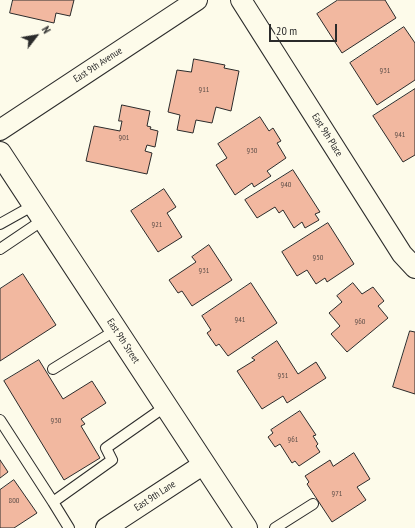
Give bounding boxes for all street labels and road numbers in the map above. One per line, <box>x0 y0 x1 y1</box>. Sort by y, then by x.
street label: East 9th Avenue <box>71 45 125 85</box>
street label: East 9th Place <box>309 111 345 159</box>
street label: East 9th Street <box>104 316 142 366</box>
street label: East 9th Lane <box>132 478 178 514</box>

